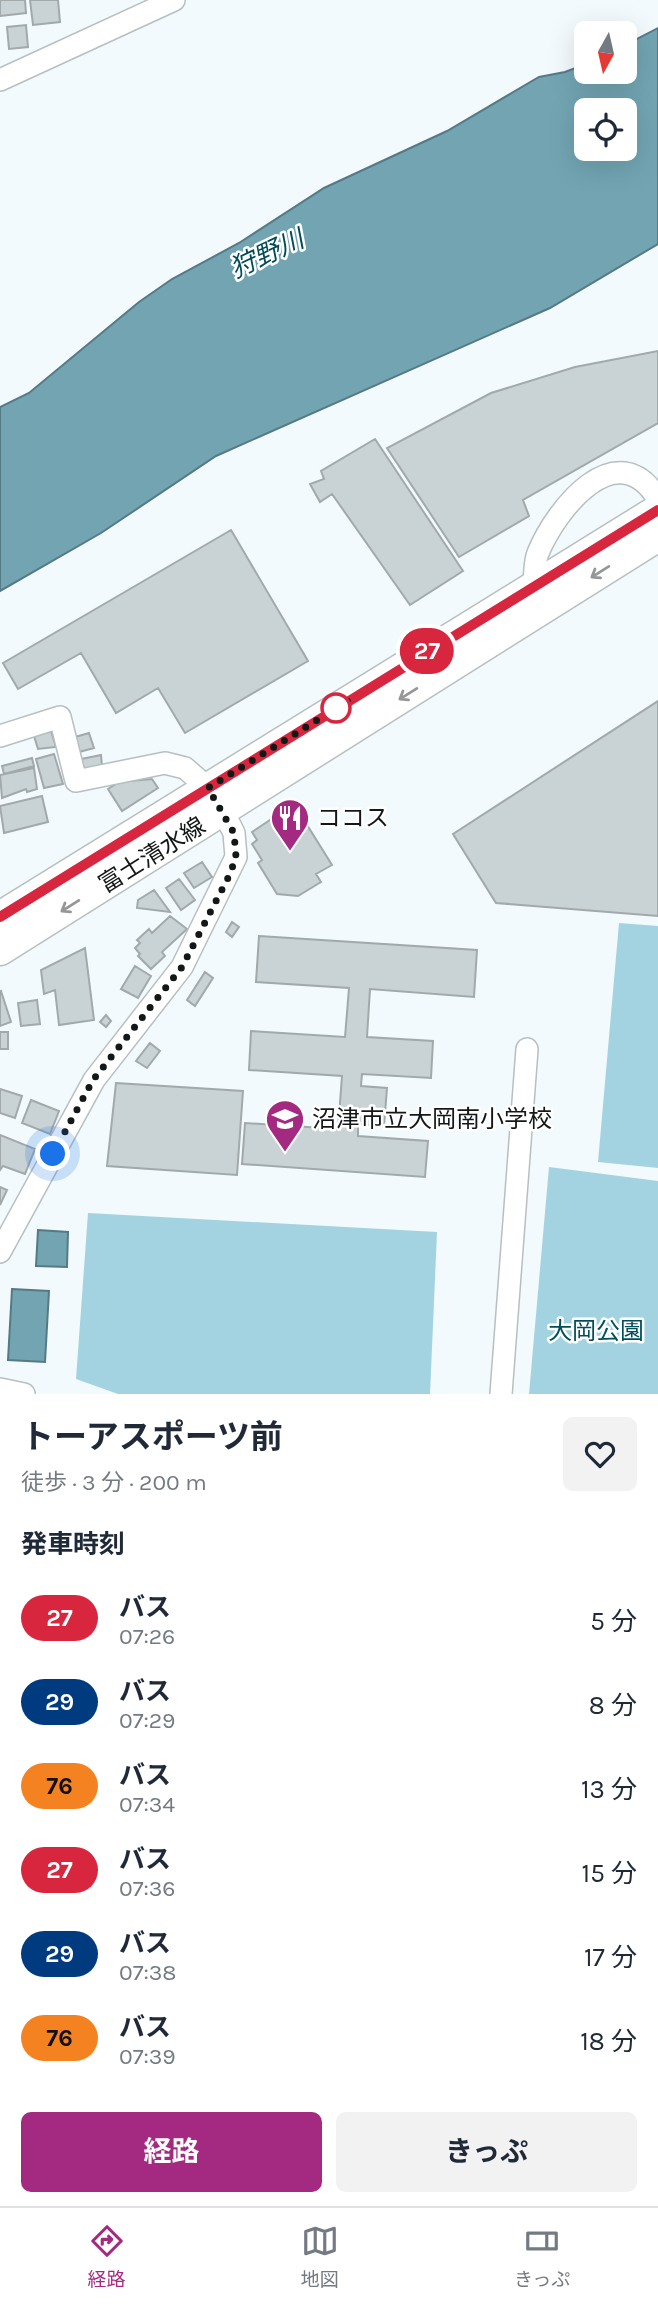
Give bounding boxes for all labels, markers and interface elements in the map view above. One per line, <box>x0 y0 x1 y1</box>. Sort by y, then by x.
north arrow <box>574 21 637 84</box>
map controls <box>574 21 637 161</box>
button: locate <box>574 98 637 161</box>
water label: 狩野川 <box>225 222 312 285</box>
one-way arrow <box>591 566 611 580</box>
line badge: 27 <box>396 628 458 674</box>
text: 27 <box>414 637 440 665</box>
one-way arrow <box>399 687 418 702</box>
unlabelled marker <box>321 693 351 723</box>
restaurant icon: ココス <box>269 797 311 852</box>
place label: ココス <box>317 804 389 832</box>
street label: 富士清水線 <box>94 811 210 899</box>
one-way arrow <box>61 900 81 914</box>
school or university icon: 沼津市立大岡南小学校 <box>264 1098 306 1153</box>
place label: 沼津市立大岡南小学校 <box>312 1105 552 1133</box>
your location <box>35 1136 70 1171</box>
park label: 大岡公園 <box>548 1317 644 1345</box>
button: heart <box>563 1417 637 1491</box>
text: トーアスポーツ前 <box>21 1418 283 1456</box>
text: 徒歩 · 3 分 · 200 m <box>21 1469 207 1496</box>
text: 発車時刻 <box>21 1529 125 1560</box>
text: バス <box>119 1592 171 1623</box>
text: 27 <box>46 1604 73 1632</box>
text: 5 分 <box>590 1606 637 1637</box>
text: 07:26 <box>119 1623 175 1650</box>
text: バス <box>119 1676 171 1707</box>
text: 29 <box>45 1688 74 1716</box>
text: 8 分 <box>589 1690 637 1721</box>
text: 07:29 <box>119 1707 175 1734</box>
text: バス <box>119 1760 171 1791</box>
text: 76 <box>46 1772 73 1800</box>
text: 13 分 <box>581 1774 637 1805</box>
text: 07:34 <box>119 1791 175 1818</box>
text: バス <box>119 1844 171 1875</box>
text: 27 <box>46 1856 73 1884</box>
text: 15 分 <box>582 1858 637 1889</box>
text: 07:36 <box>119 1875 176 1902</box>
text: バス <box>119 1928 171 1959</box>
text: 29 <box>45 1940 74 1968</box>
text: 17 分 <box>584 1942 637 1973</box>
text: 07:38 <box>119 1959 176 1986</box>
text: バス <box>119 2012 171 2043</box>
text: 76 <box>46 2024 73 2052</box>
text: 18 分 <box>580 2026 637 2057</box>
text: 07:39 <box>119 2043 176 2070</box>
button: 経路 <box>21 2112 322 2192</box>
button: きっぷ <box>336 2112 637 2192</box>
tab: 経路 <box>88 2222 126 2291</box>
tab: 地図 <box>301 2222 339 2291</box>
tab: きっぷ <box>514 2222 570 2291</box>

